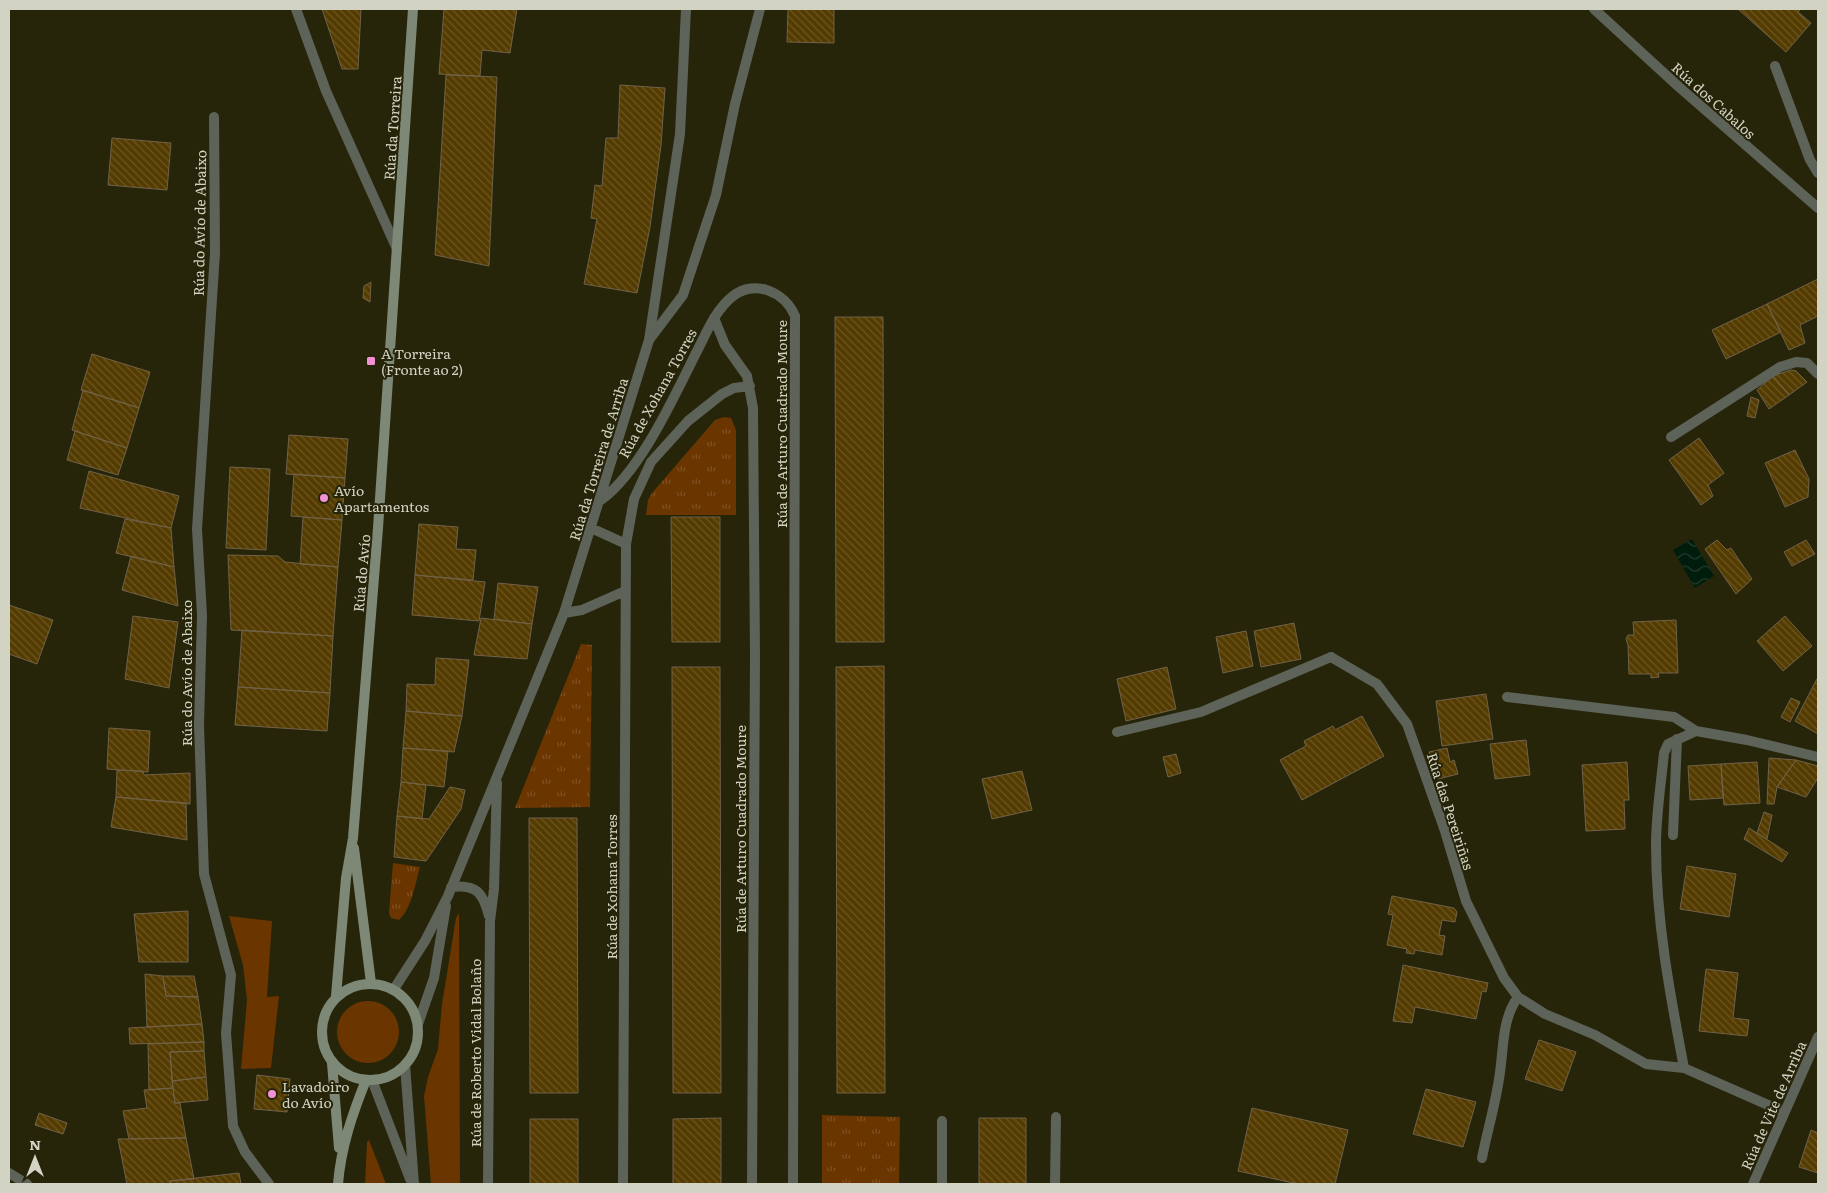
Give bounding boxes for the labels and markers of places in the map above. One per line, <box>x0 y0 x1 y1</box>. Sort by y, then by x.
place label: A Torreira (Fronte ao 2) <box>381 343 463 379</box>
marker: A Torreira (Fronte ao 2) <box>365 355 377 367</box>
place label: Avío Apartamentos <box>334 480 429 516</box>
marker: Avío Apartamentos <box>318 492 330 504</box>
place label: Lavadoiro do Avío <box>282 1076 349 1112</box>
marker: Lavadoiro do Avío <box>266 1088 278 1100</box>

